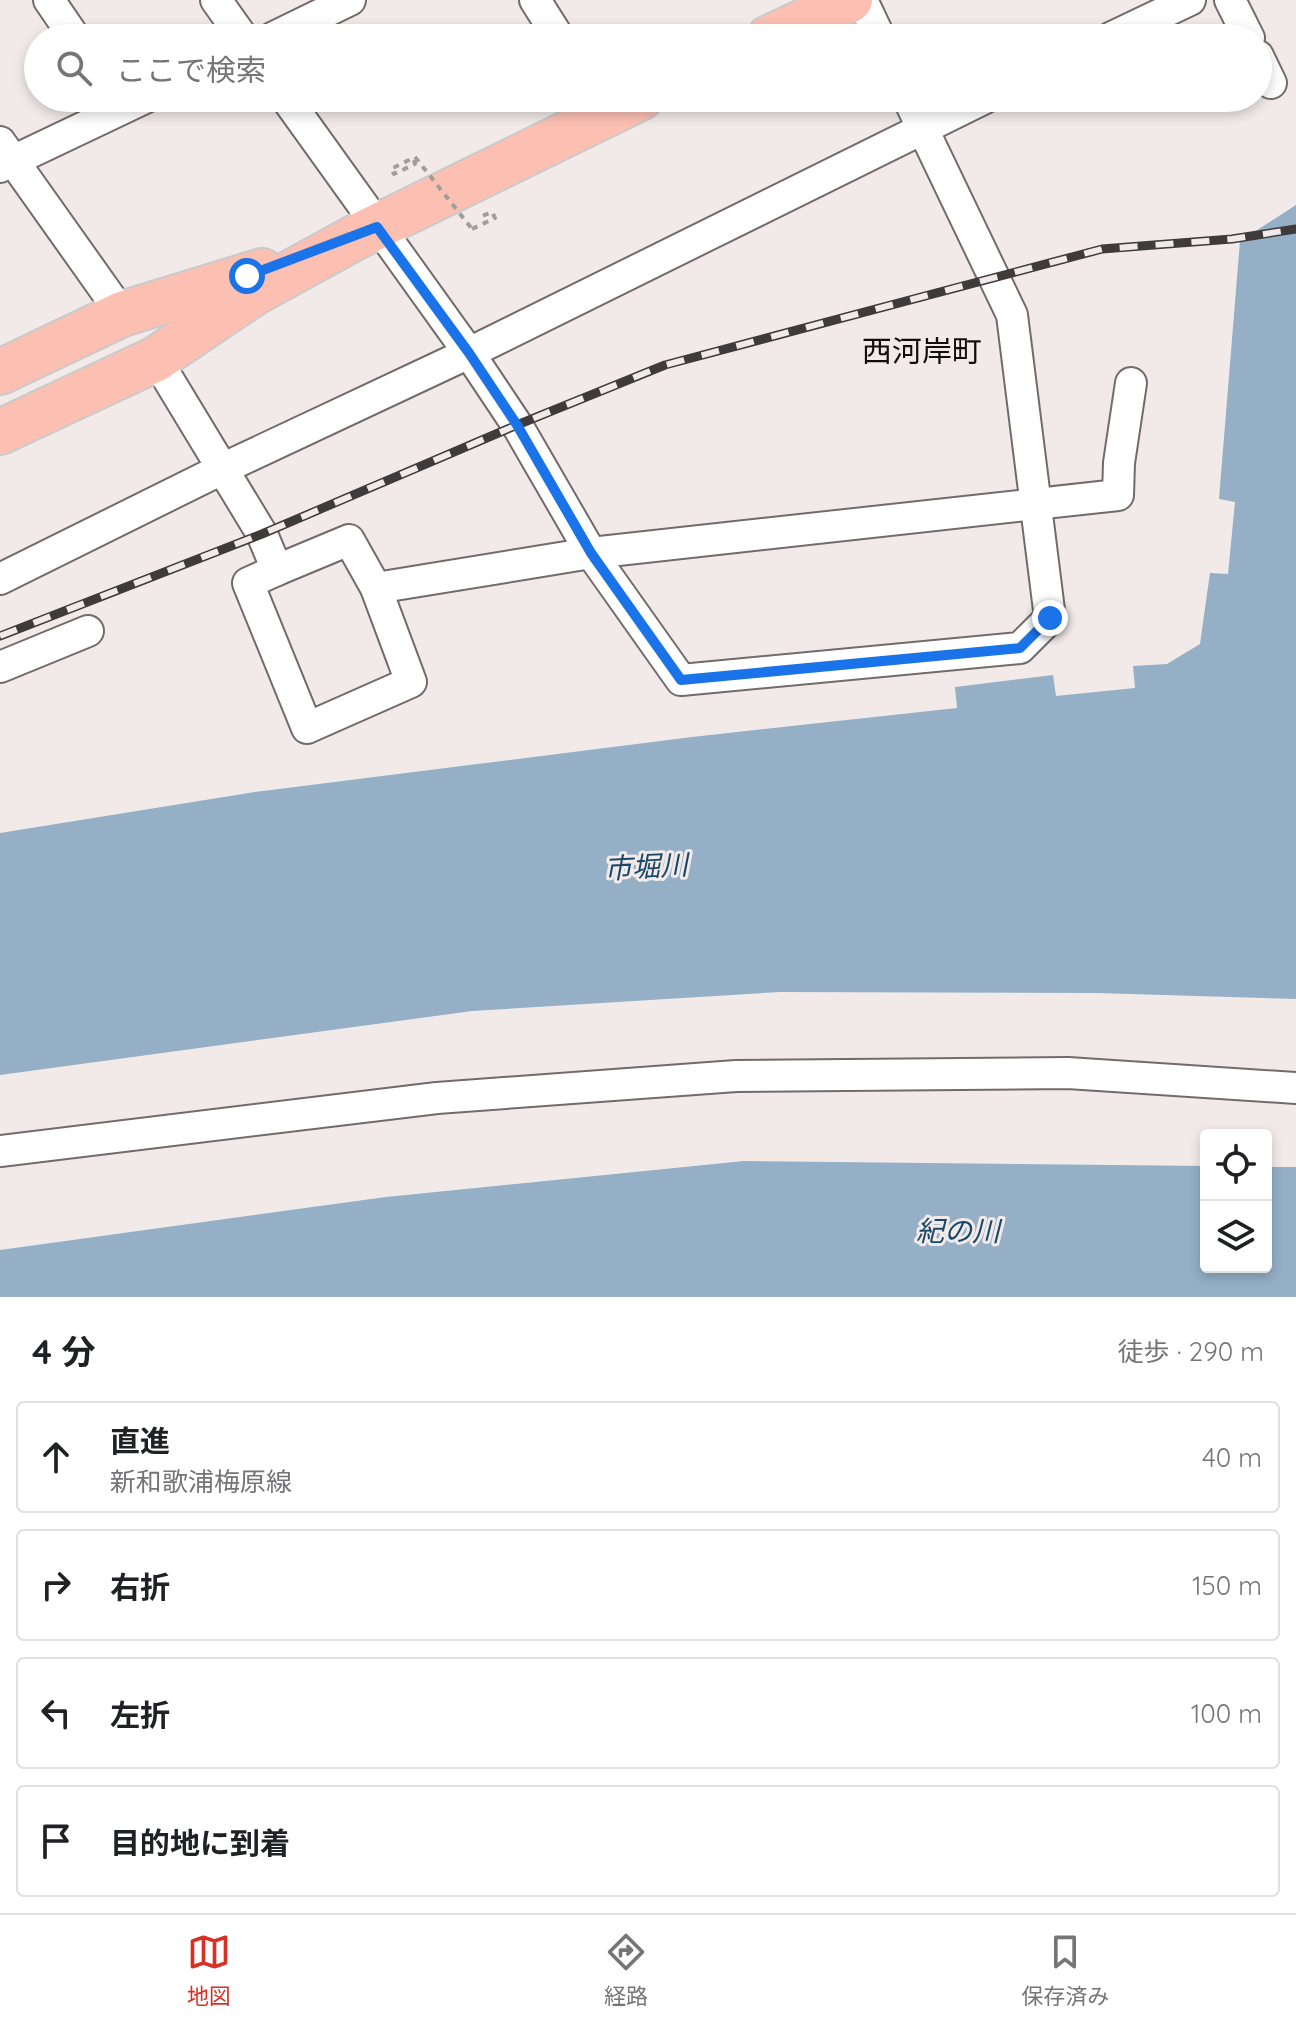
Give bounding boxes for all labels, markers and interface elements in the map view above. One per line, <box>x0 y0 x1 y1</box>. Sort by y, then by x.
search box <box>24 24 1272 112</box>
icon: search <box>52 46 96 90</box>
text: ここで検索 <box>116 51 266 89</box>
route start <box>229 258 265 294</box>
district label: 西河岸町 <box>862 332 982 370</box>
route end <box>1032 600 1068 636</box>
water label: 市堀川 <box>603 846 692 886</box>
map controls <box>1200 1129 1272 1273</box>
button: locate <box>1200 1129 1272 1201</box>
button: layers <box>1200 1201 1272 1273</box>
water label: 紀の川 <box>916 1213 1003 1248</box>
text: 4 分 <box>32 1330 96 1373</box>
text: 徒歩 · 290 m <box>1118 1335 1264 1368</box>
text: 直進 <box>110 1422 170 1460</box>
icon: ahead <box>34 1435 78 1479</box>
text: 40 m <box>1202 1441 1262 1474</box>
text: 新和歌浦梅原線 <box>110 1465 292 1498</box>
icon: right <box>34 1563 78 1607</box>
text: 右折 <box>110 1568 170 1606</box>
text: 150 m <box>1192 1569 1262 1602</box>
icon: left <box>34 1691 78 1735</box>
text: 左折 <box>110 1696 170 1734</box>
text: 100 m <box>1191 1697 1262 1730</box>
icon: arrive <box>34 1819 78 1863</box>
text: 目的地に到着 <box>110 1824 290 1862</box>
tab: 地図 <box>187 1930 231 2010</box>
tab: 経路 <box>604 1930 648 2010</box>
tab: 保存済み <box>1021 1930 1109 2010</box>

